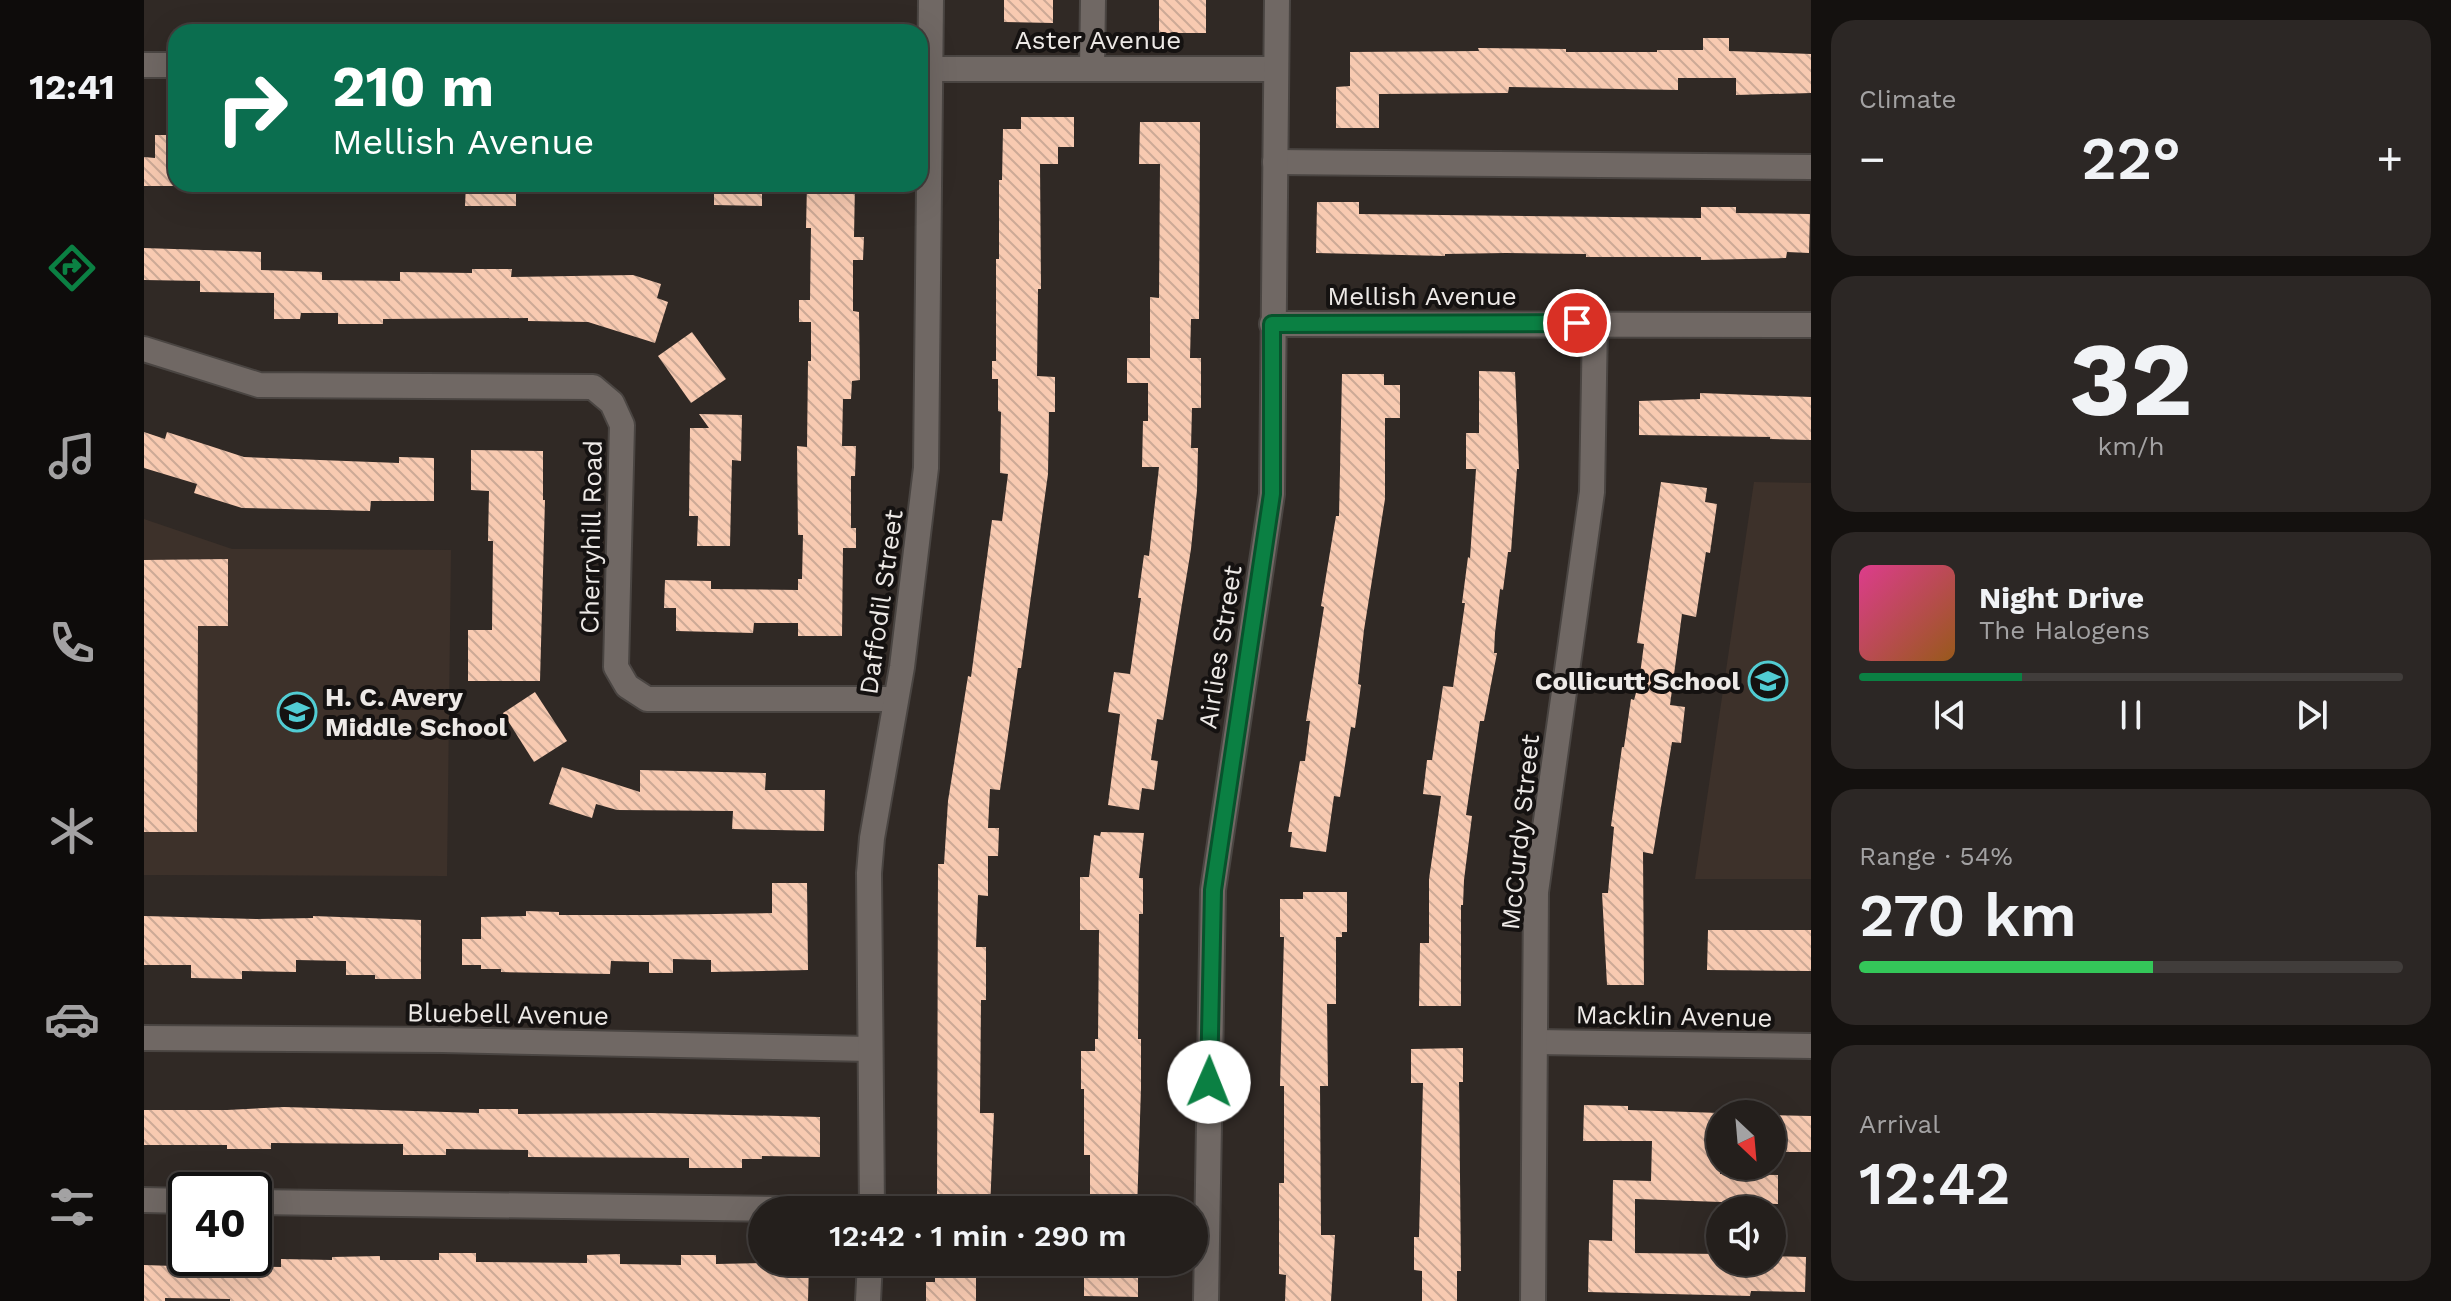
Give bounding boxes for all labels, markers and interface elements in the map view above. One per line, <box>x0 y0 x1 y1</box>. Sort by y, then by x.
street label: Aster Avenue <box>1015 25 1181 55</box>
text: 210 m <box>332 54 494 120</box>
icon: right <box>200 56 304 160</box>
text: 12:41 <box>29 66 115 108</box>
text: Climate <box>1859 84 1957 114</box>
text: Mellish Avenue <box>332 121 594 163</box>
text: 22° <box>2081 123 2181 194</box>
text: − <box>1859 133 1886 185</box>
text: + <box>2376 133 2403 185</box>
icon: directions <box>44 240 100 296</box>
street label: Mellish Avenue <box>1327 281 1517 311</box>
pin <box>1543 289 1611 357</box>
icon: arrive <box>1555 301 1599 345</box>
text: 32 <box>2069 318 2193 440</box>
icon: music <box>44 428 100 484</box>
text: km/h <box>2098 431 2164 461</box>
street label: Cherryhill Road <box>574 440 608 634</box>
street label: Daffodil Street <box>853 508 909 696</box>
street label: Airlies Street <box>1192 563 1248 731</box>
text: Night Drive <box>1979 580 2144 615</box>
icon: phone <box>44 615 100 671</box>
text: The Halogens <box>1979 615 2150 645</box>
school or university icon: Collicutt School <box>1747 660 1789 702</box>
place label: Collicutt School <box>1535 666 1740 696</box>
place label: H. C. Avery Middle School <box>325 682 508 742</box>
school or university icon: H. C. Avery Middle School <box>276 691 318 733</box>
icon: previous <box>1928 693 1972 737</box>
icon: pause <box>2109 693 2153 737</box>
icon: next <box>2290 693 2334 737</box>
street label: McCurdy Street <box>1495 733 1545 931</box>
icon: climate <box>44 803 100 859</box>
text: Range · 54% <box>1859 841 2013 871</box>
text: 270 km <box>1859 880 2077 951</box>
icon: car <box>44 991 100 1047</box>
street label: Bluebell Avenue <box>407 997 609 1031</box>
street label: Macklin Avenue <box>1575 999 1773 1033</box>
position arrow <box>1167 1040 1251 1124</box>
north arrow <box>1706 1100 1786 1180</box>
map controls <box>1706 1100 1786 1276</box>
text: Arrival <box>1859 1109 1940 1139</box>
text: 12:42 <box>1859 1148 2010 1219</box>
speed limit sign: 40 <box>168 1172 272 1276</box>
icon: filters <box>44 1179 100 1235</box>
button: sound <box>1706 1196 1786 1276</box>
text: 12:42 · 1 min · 290 m <box>829 1218 1127 1253</box>

